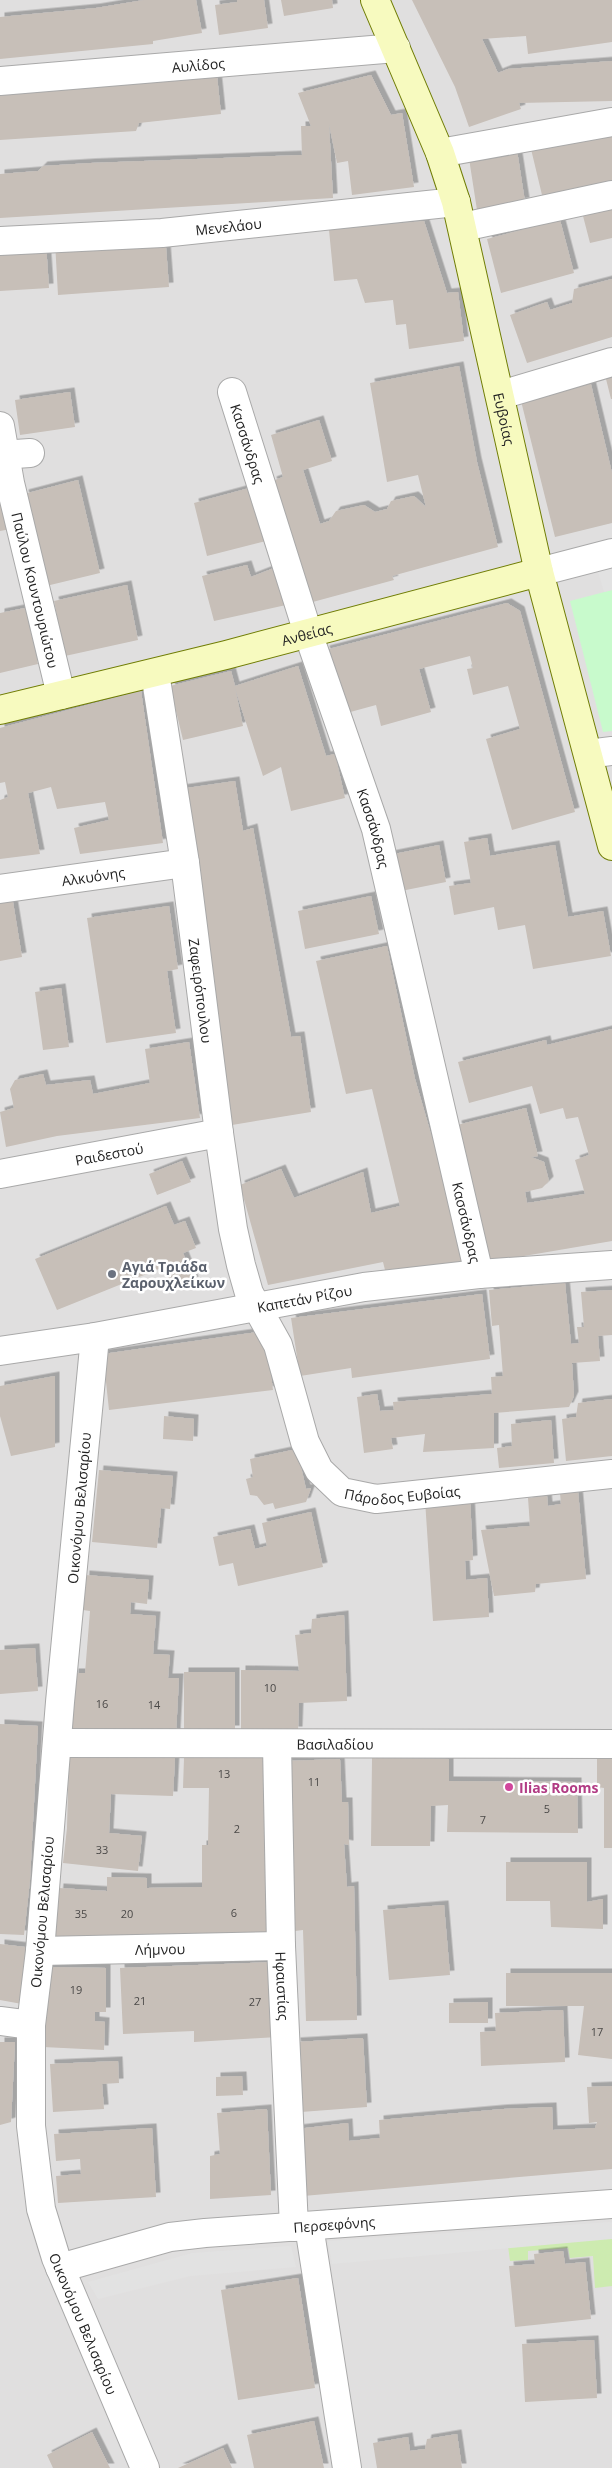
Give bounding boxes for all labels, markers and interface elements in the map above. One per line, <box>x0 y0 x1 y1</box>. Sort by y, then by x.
street label: Αυλίδος <box>171 53 226 76</box>
street label: Μενελάου <box>194 213 263 239</box>
street label: Ευβοίας <box>490 391 520 447</box>
street label: Κασσάνδρας <box>227 401 270 486</box>
street label: Παύλου Κουντουριώτου <box>8 510 64 670</box>
street label: Ανθείας <box>279 618 334 649</box>
street label: Κασσάνδρας <box>353 786 394 870</box>
street label: Αλκυόνης <box>60 862 126 890</box>
street label: Ζαφειρόπουλου <box>185 937 217 1044</box>
street label: Ραιδεστού <box>73 1138 145 1169</box>
street label: Κασσάνδρας <box>448 1180 486 1265</box>
place label: Αγιά Τριάδα Ζαρουχλείκων <box>122 1257 225 1292</box>
marker: Αγιά Τριάδα Ζαρουχλείκων <box>106 1268 118 1280</box>
street label: Καπετάν Ρίζου <box>255 1280 353 1316</box>
street label: Οικονόμου Βελισαρίου <box>63 1432 95 1584</box>
street label: Πάροδος Ευβοίας <box>343 1481 461 1509</box>
house number: 10 <box>264 1680 276 1695</box>
house number: 16 <box>96 1696 108 1711</box>
house number: 14 <box>148 1697 161 1712</box>
street label: Βασιλαδίου <box>296 1734 374 1753</box>
house number: 13 <box>218 1766 230 1781</box>
house number: 11 <box>308 1774 320 1789</box>
place label: Ilias Rooms <box>519 1778 599 1797</box>
marker: Ilias Rooms <box>503 1781 515 1793</box>
house number: 5 <box>544 1801 550 1816</box>
house number: 7 <box>480 1812 486 1827</box>
house number: 2 <box>234 1821 240 1836</box>
street label: Οικονόμου Βελισαρίου <box>26 1836 58 1988</box>
house number: 33 <box>96 1842 108 1857</box>
house number: 6 <box>231 1905 237 1920</box>
house number: 35 <box>75 1906 87 1921</box>
house number: 20 <box>121 1906 133 1921</box>
street label: Λήμνου <box>135 1938 185 1959</box>
street label: Ηφαιστίας <box>272 1951 294 2021</box>
house number: 19 <box>70 1982 82 1997</box>
house number: 21 <box>134 1993 146 2008</box>
house number: 27 <box>249 1994 261 2009</box>
house number: 17 <box>591 2024 603 2039</box>
street label: Περσεφόνης <box>293 2211 376 2236</box>
street label: Οικονόμου Βελισαρίου <box>45 2250 122 2397</box>

